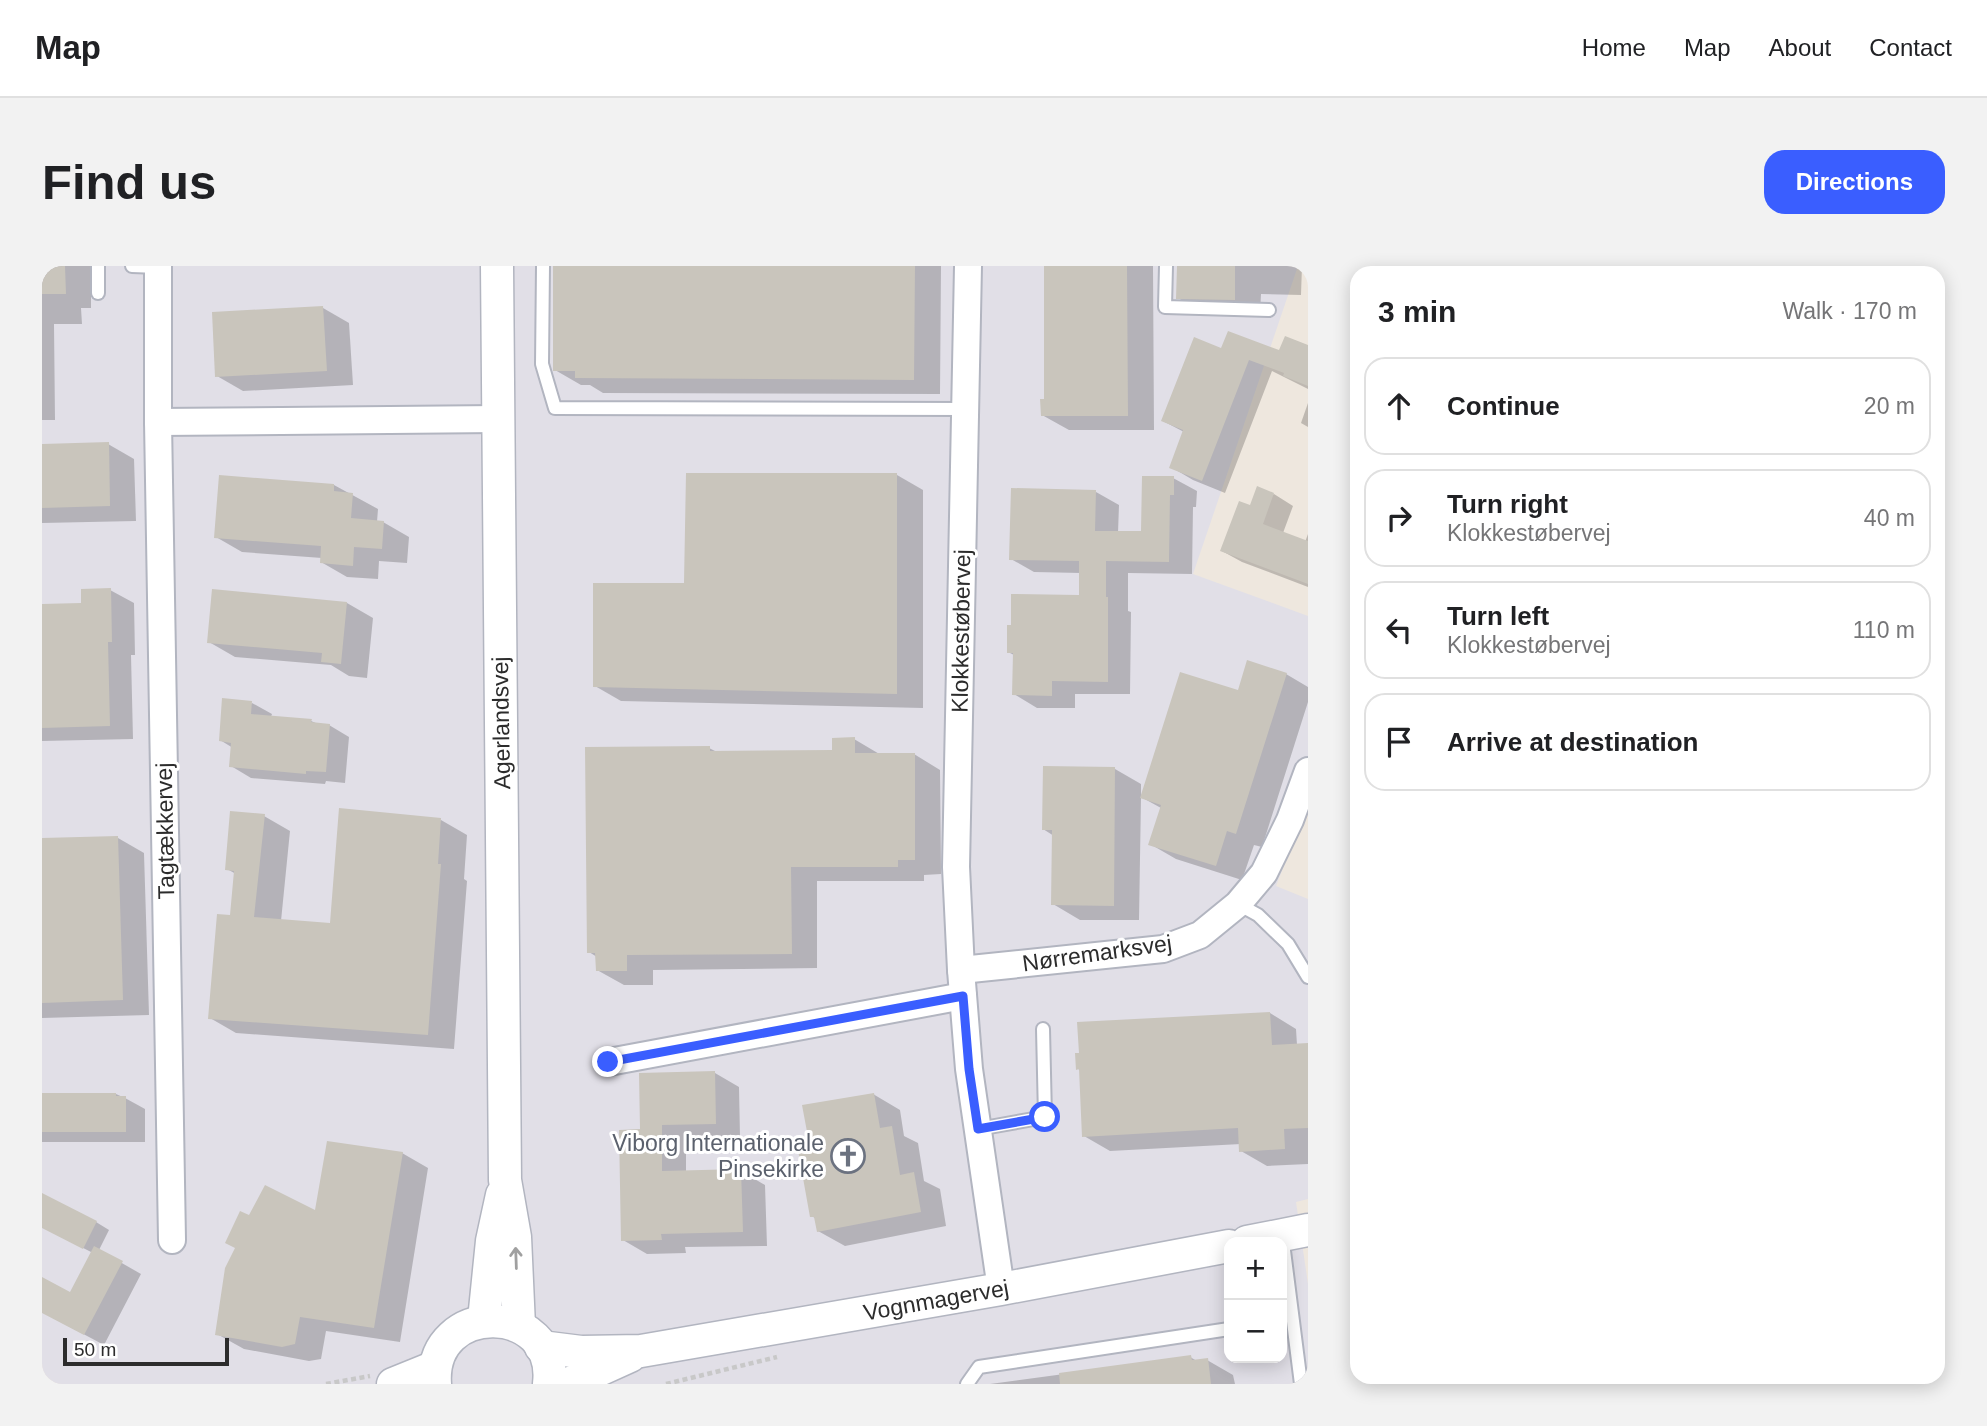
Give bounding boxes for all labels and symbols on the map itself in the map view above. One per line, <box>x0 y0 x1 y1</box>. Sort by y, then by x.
street label: Klokkestøbervej <box>947 549 975 713</box>
street label: Agerlandsvej <box>487 656 515 790</box>
street label: Tagtækkervej <box>151 762 179 900</box>
street label: Nørremarksvej <box>1021 930 1173 976</box>
route end <box>592 1046 623 1077</box>
route start <box>1029 1101 1060 1132</box>
place label: Viborg Internationale Pinsekirke <box>612 1130 824 1182</box>
church icon: Viborg Internationale Pinsekirke <box>829 1137 867 1175</box>
one-way arrow <box>509 1247 522 1270</box>
street label: Vognmagervej <box>861 1274 1011 1326</box>
scale bar <box>63 1335 229 1367</box>

